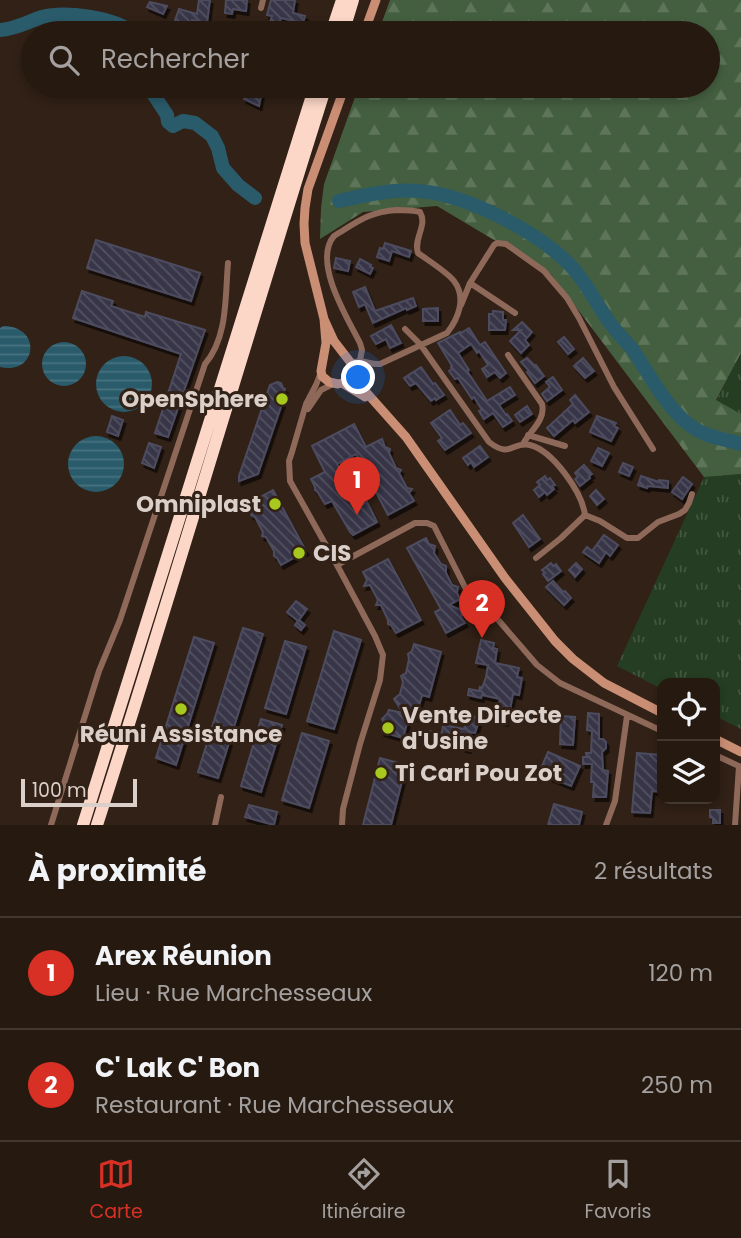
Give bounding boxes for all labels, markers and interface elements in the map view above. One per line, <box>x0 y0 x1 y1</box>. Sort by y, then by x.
search box <box>21 21 720 98</box>
icon: search <box>45 41 83 79</box>
text: Rechercher <box>101 41 249 77</box>
your location <box>341 360 375 394</box>
place label: OpenSphere <box>121 383 268 415</box>
marker: OpenSphere <box>274 391 290 407</box>
pin: 1 <box>334 457 380 515</box>
place label: Omniplast <box>136 488 261 520</box>
marker: Omniplast <box>267 496 283 512</box>
place label: CIS <box>313 537 351 569</box>
marker: CIS <box>291 545 307 561</box>
pin: 2 <box>459 580 505 638</box>
map controls <box>657 678 720 804</box>
button: locate <box>657 678 720 741</box>
place label: Vente Directe d'Usine <box>402 699 562 757</box>
marker: Réuni Assistance <box>173 701 189 717</box>
place label: Réuni Assistance <box>80 718 282 750</box>
marker: Vente Directe d'Usine <box>380 720 396 736</box>
button: layers <box>657 741 720 804</box>
place label: Ti Cari Pou Zot <box>395 757 562 789</box>
marker: Ti Cari Pou Zot <box>373 765 389 781</box>
scale bar <box>21 776 136 808</box>
text: 100 m <box>32 777 87 804</box>
text: À proximité <box>28 849 207 892</box>
text: 2 résultats <box>594 855 713 887</box>
text: Arex Réunion <box>95 938 272 974</box>
text: 1 <box>47 957 55 989</box>
text: 120 m <box>648 957 713 989</box>
text: Lieu · Rue Marchesseaux <box>95 977 372 1009</box>
text: C' Lak C' Bon <box>95 1050 260 1086</box>
text: 2 <box>44 1069 58 1101</box>
text: 250 m <box>641 1069 713 1101</box>
text: Restaurant · Rue Marchesseaux <box>95 1089 454 1121</box>
tab: Carte <box>90 1155 143 1226</box>
tab: Itinéraire <box>322 1155 406 1226</box>
tab: Favoris <box>585 1155 651 1226</box>

